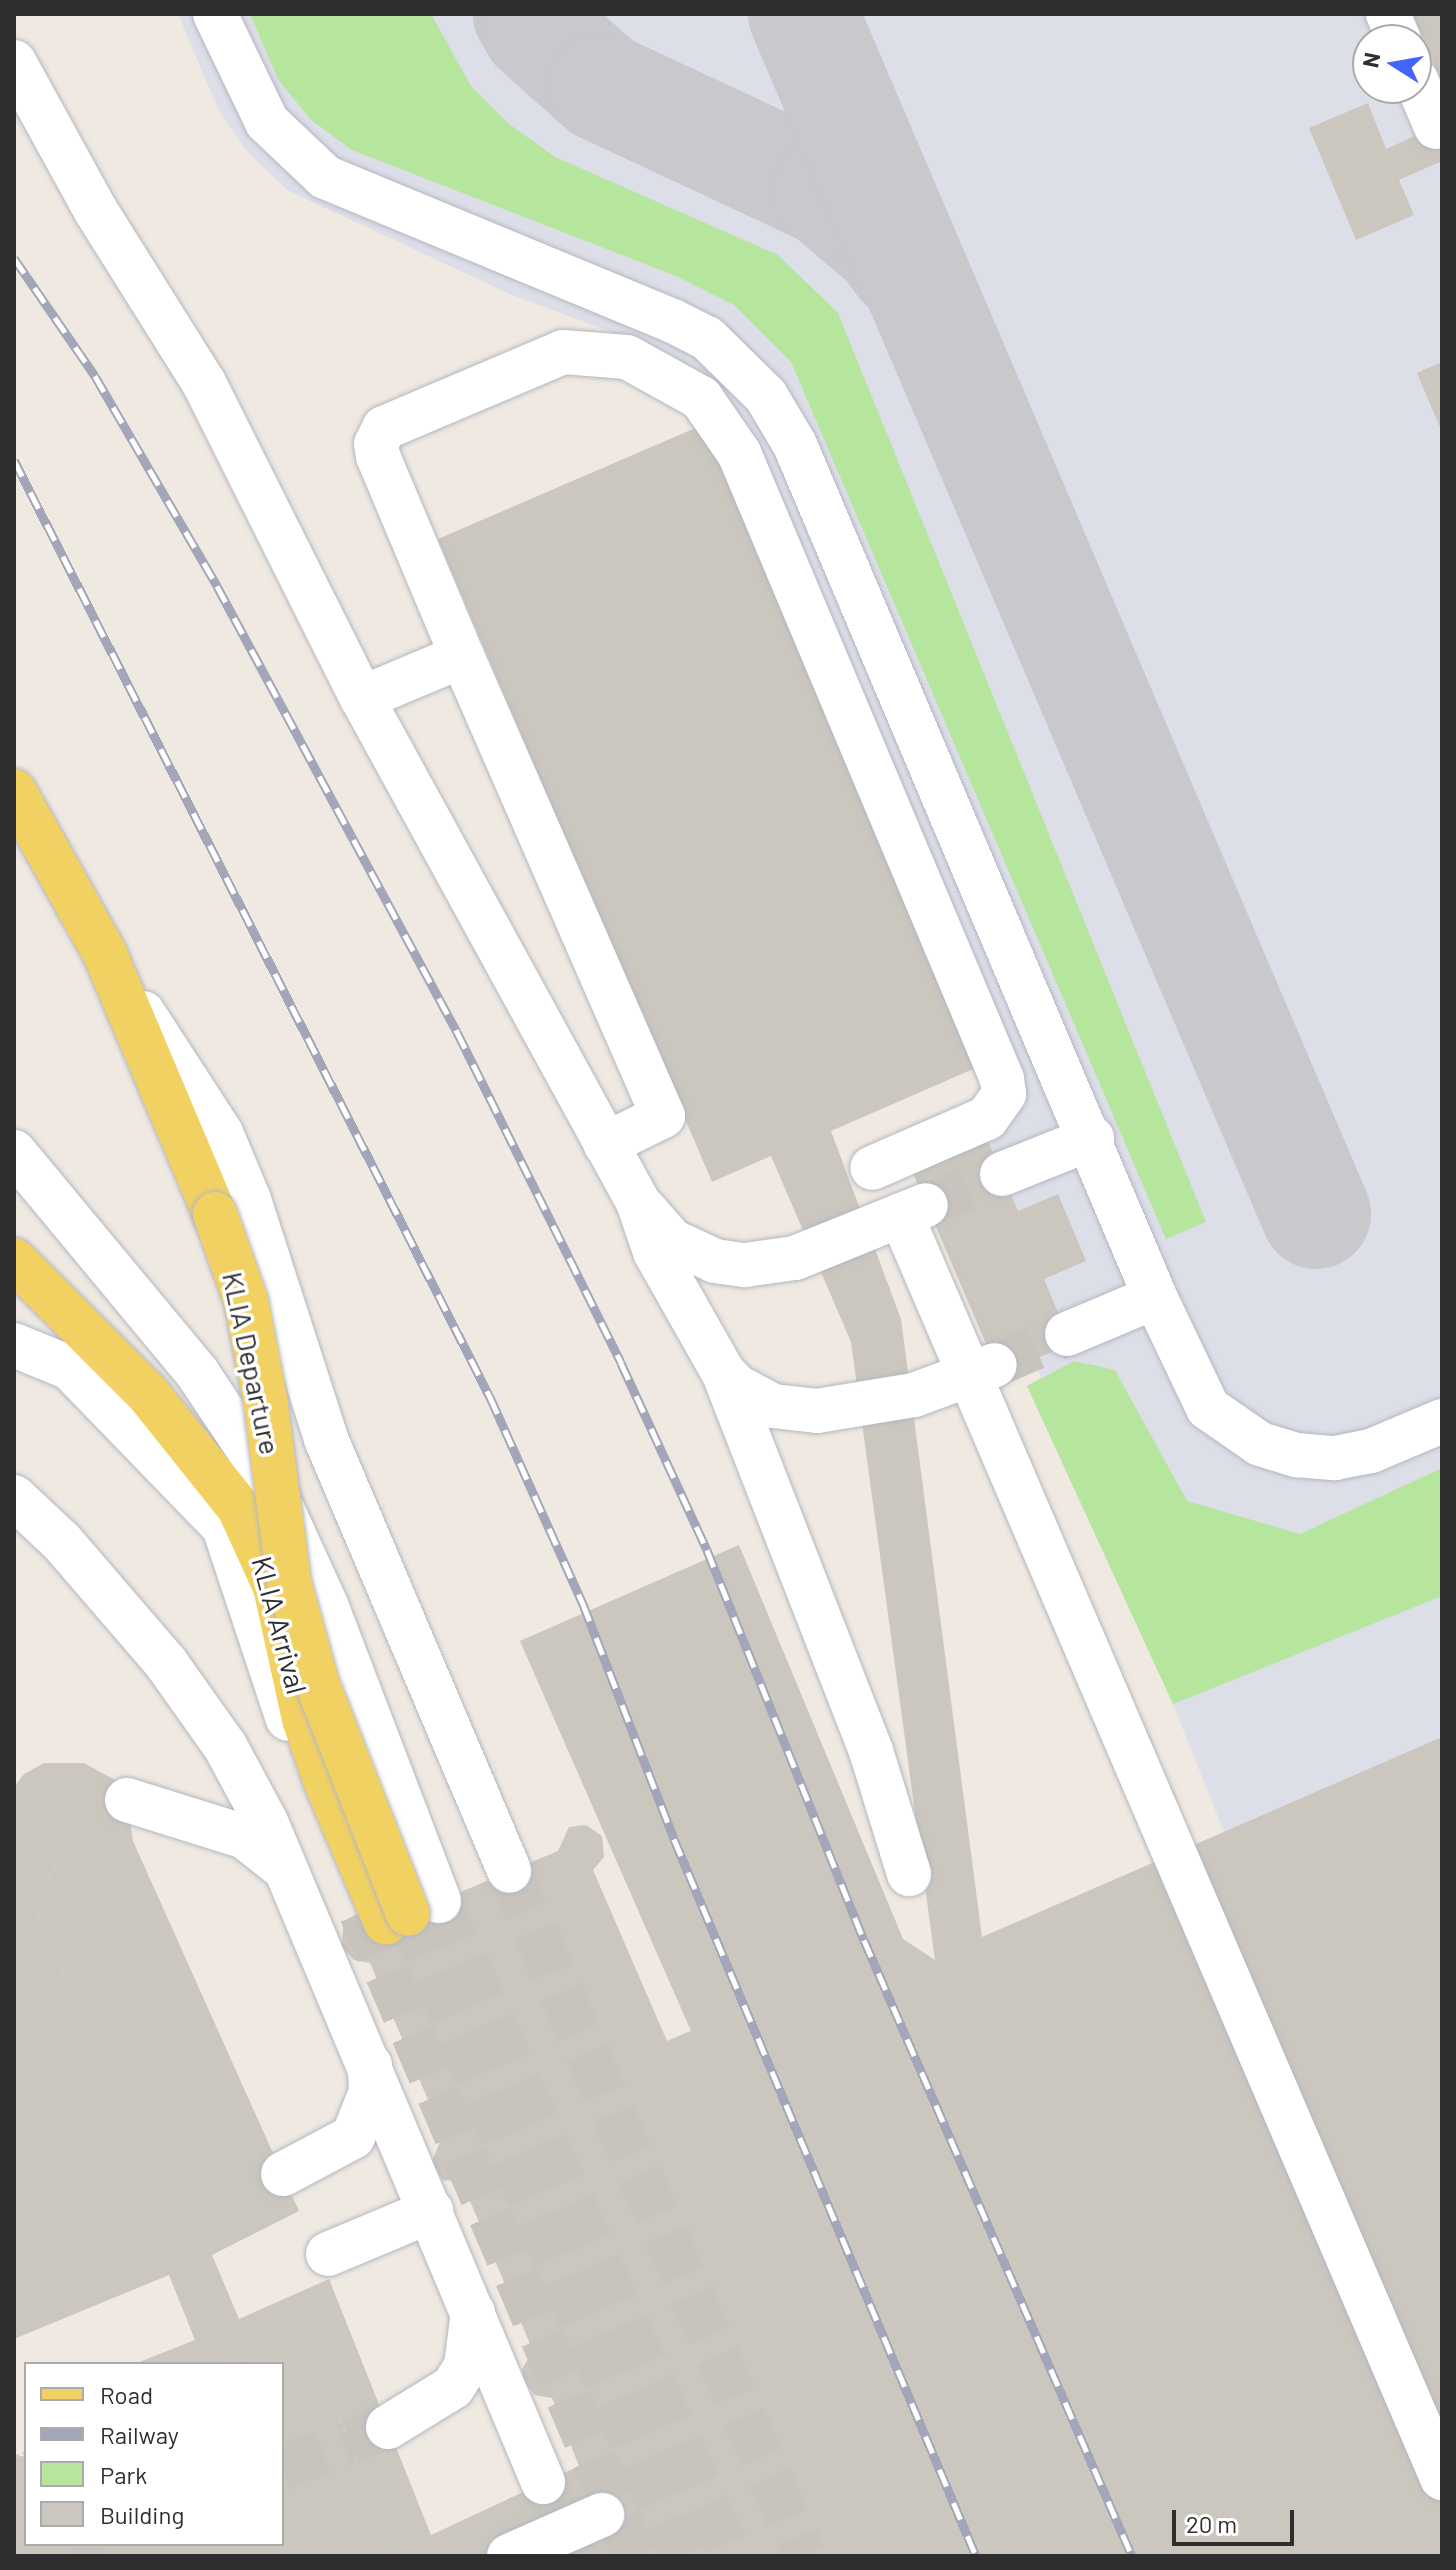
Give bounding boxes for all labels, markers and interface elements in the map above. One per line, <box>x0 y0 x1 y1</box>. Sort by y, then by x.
north arrow <box>1352 24 1432 104</box>
text: N <box>1356 50 1385 69</box>
street label: KLIA Departure <box>216 1269 288 1457</box>
street label: KLIA Arrival <box>246 1552 314 1698</box>
legend <box>24 2362 284 2546</box>
text: Road <box>100 2380 153 2409</box>
text: Railway <box>100 2420 179 2449</box>
text: Park <box>100 2460 147 2489</box>
scale bar <box>1176 2494 1298 2544</box>
text: Building <box>100 2500 184 2529</box>
text: 20 m <box>1186 2509 1237 2538</box>

